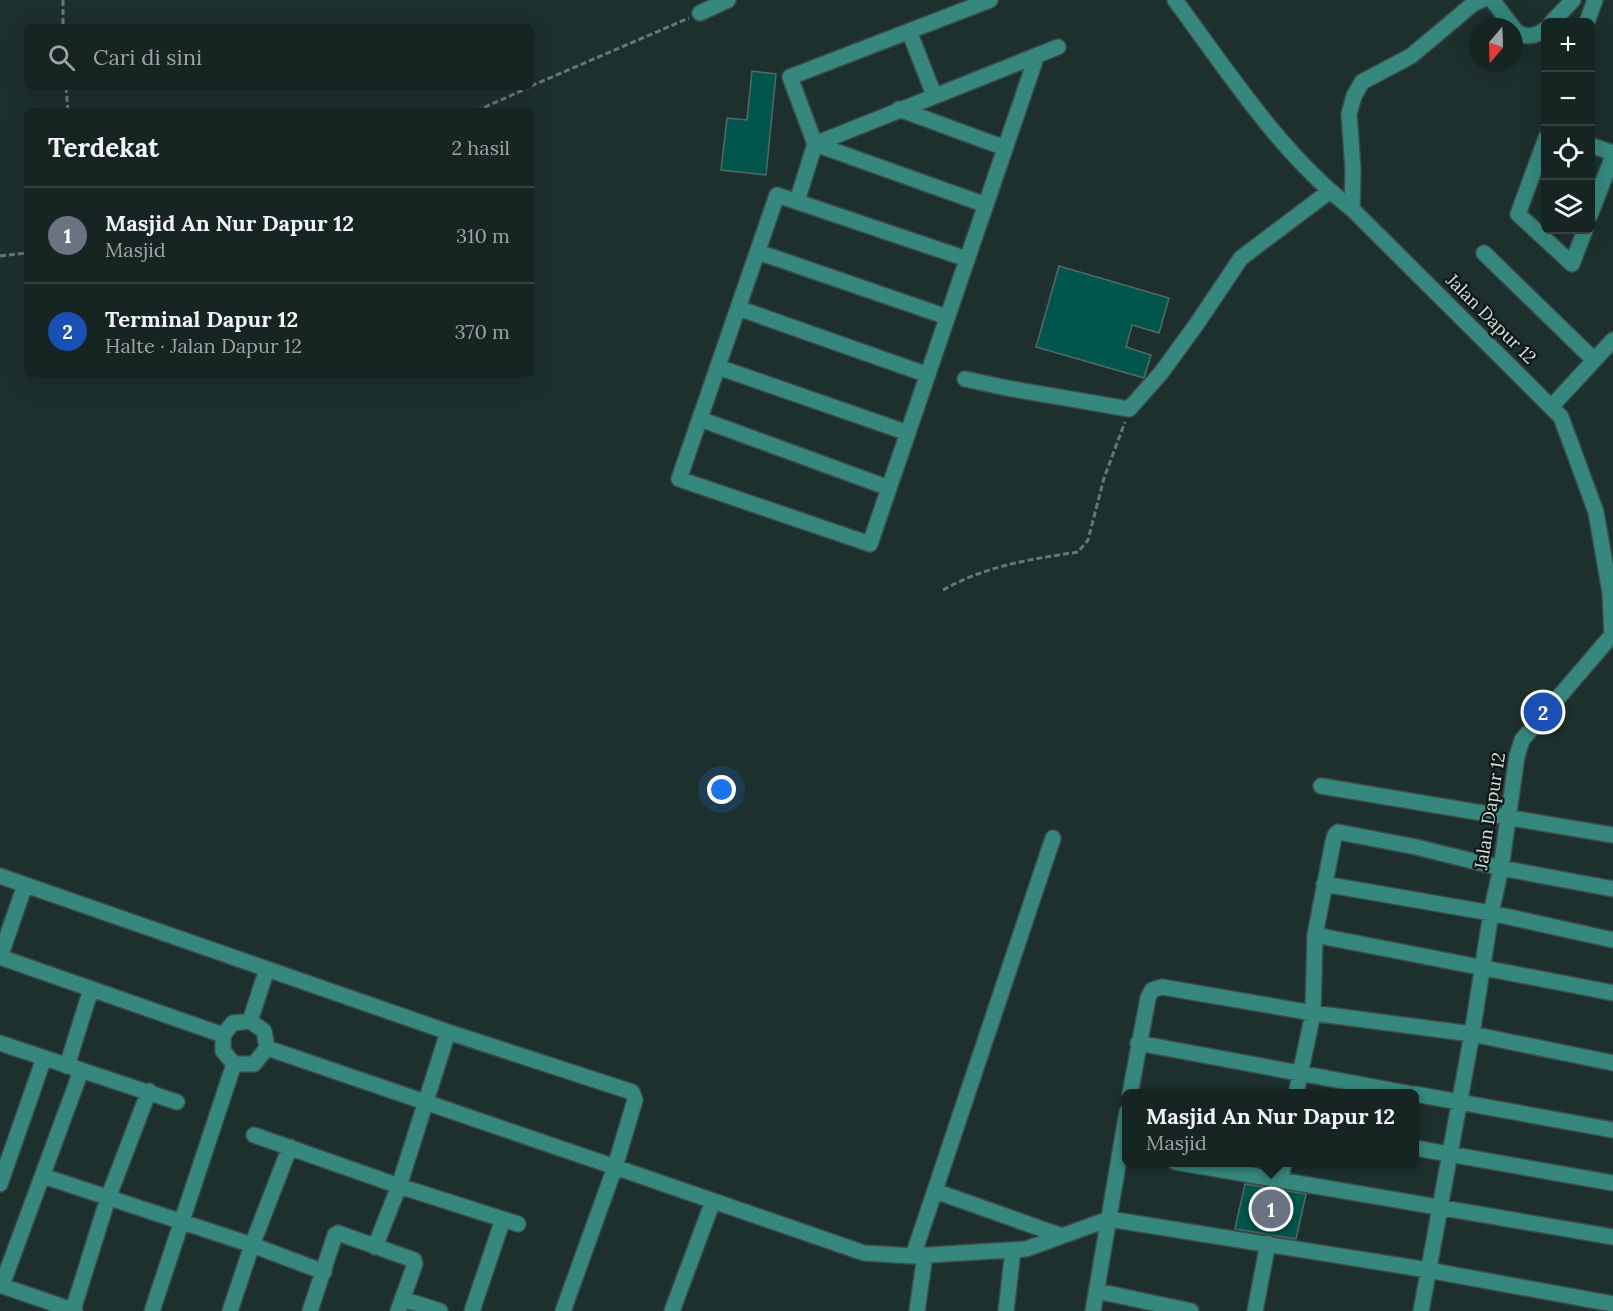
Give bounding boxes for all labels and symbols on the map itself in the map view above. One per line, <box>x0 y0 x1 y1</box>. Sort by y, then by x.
north arrow <box>1469 18 1523 72</box>
street label: Jalan Dapur 12 <box>1441 268 1541 369</box>
pin: 2 <box>1524 690 1562 734</box>
street label: Jalan Dapur 12 <box>1469 751 1510 872</box>
your location <box>707 775 736 804</box>
pin: 1 <box>1252 1186 1290 1232</box>

